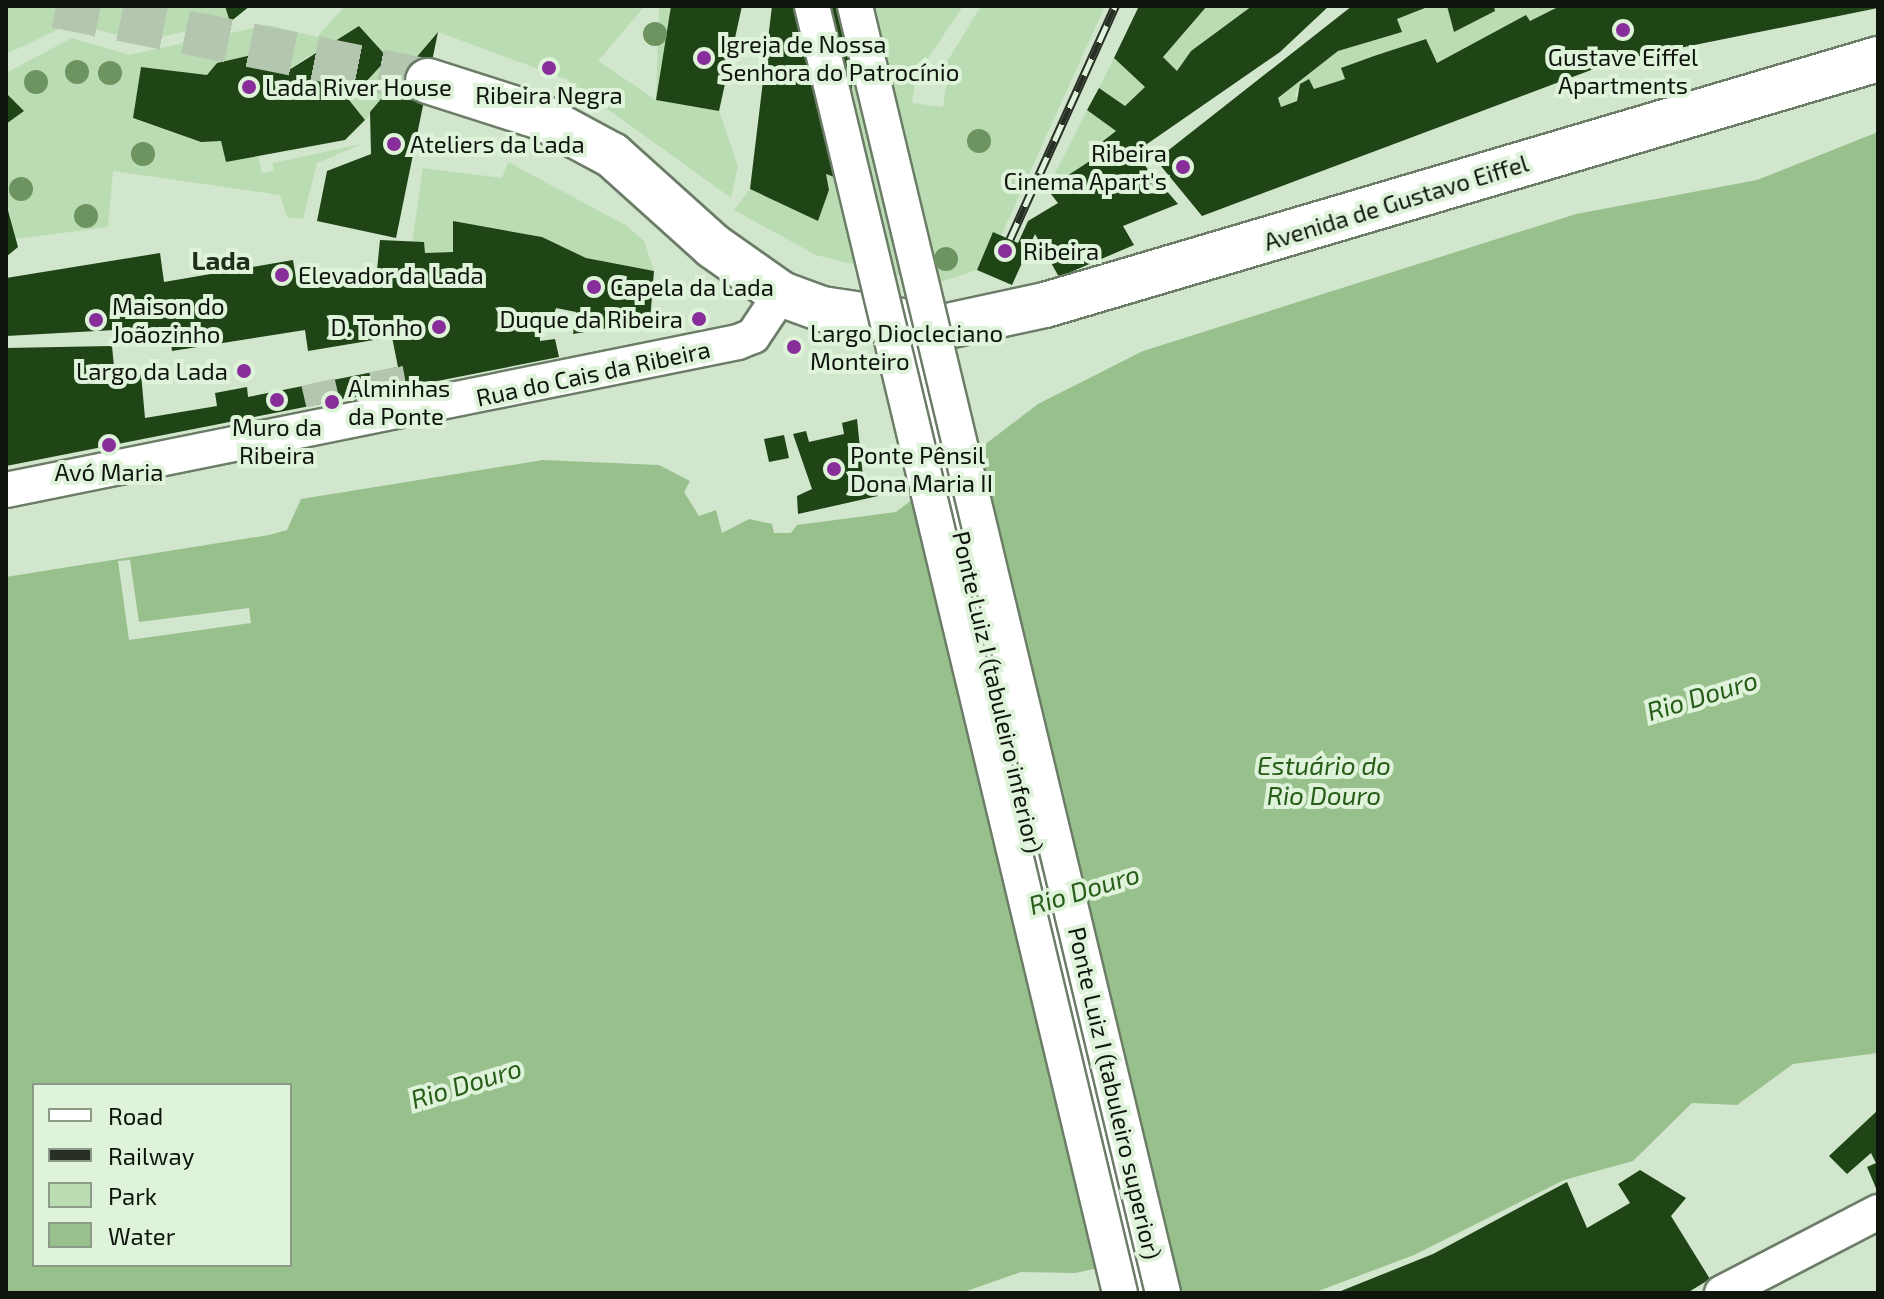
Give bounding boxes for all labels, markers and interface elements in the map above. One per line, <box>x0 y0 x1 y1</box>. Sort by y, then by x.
marker: Gustave Eiffel Apartments <box>1614 21 1632 39</box>
place label: Igreja de Nossa Senhora do Patrocínio <box>720 30 959 86</box>
place label: Gustave Eiffel Apartments <box>1548 43 1698 99</box>
marker: Igreja de Nossa Senhora do Patrocínio <box>695 49 713 67</box>
marker: Ribeira Negra <box>540 59 558 77</box>
place label: Lada River House <box>265 73 452 101</box>
marker: Lada River House <box>240 78 258 96</box>
place label: Ribeira Negra <box>475 81 623 109</box>
place label: Ateliers da Lada <box>410 130 585 158</box>
marker: Ateliers da Lada <box>385 135 403 153</box>
place label: Ribeira Cinema Apart's <box>1003 139 1167 195</box>
street label: Avenida de Gustavo Eiffel <box>1260 148 1532 256</box>
marker: Ribeira Cinema Apart's <box>1174 158 1192 176</box>
place label: Ribeira <box>1023 237 1099 265</box>
marker: Ribeira <box>994 240 1016 262</box>
district label: Lada <box>191 244 251 276</box>
place label: Elevador da Lada <box>298 261 484 289</box>
marker: Elevador da Lada <box>273 266 291 284</box>
place label: Capela da Lada <box>610 273 774 301</box>
marker: Capela da Lada <box>585 278 603 296</box>
place label: Maison do Joãozinho <box>112 292 225 348</box>
place label: Duque da Ribeira <box>499 305 683 333</box>
marker: Duque da Ribeira <box>690 310 708 328</box>
marker: Maison do Joãozinho <box>87 311 105 329</box>
place label: D. Tonho <box>330 313 423 341</box>
marker: D. Tonho <box>430 318 448 336</box>
place label: Largo Diocleciano Monteiro <box>810 319 1003 375</box>
street label: Rua do Cais da Ribeira <box>473 334 713 412</box>
marker: Largo Diocleciano Monteiro <box>785 338 803 356</box>
place label: Largo da Lada <box>76 357 228 385</box>
marker: Largo da Lada <box>235 362 253 380</box>
place label: Alminhas da Ponte <box>348 374 450 430</box>
marker: Muro da Ribeira <box>268 391 286 409</box>
marker: Alminhas da Ponte <box>323 393 341 411</box>
place label: Muro da Ribeira <box>232 413 322 469</box>
marker: Avó Maria <box>100 436 118 454</box>
place label: Ponte Pênsil Dona Maria II <box>850 441 993 497</box>
place label: Avó Maria <box>55 458 163 486</box>
marker: Ponte Pênsil Dona Maria II <box>825 460 843 478</box>
street label: Ponte Luiz I (tabuleiro inferior) <box>947 528 1049 856</box>
water label: Rio Douro <box>1643 663 1761 727</box>
water label: Estuário do Rio Douro <box>1257 749 1391 810</box>
water label: Rio Douro <box>1025 857 1143 921</box>
street label: Ponte Luiz I (tabuleiro superior) <box>1063 924 1167 1262</box>
water label: Rio Douro <box>407 1051 525 1115</box>
legend <box>32 1083 292 1267</box>
text: Road <box>108 1101 163 1130</box>
text: Railway <box>108 1141 194 1170</box>
text: Park <box>108 1181 157 1210</box>
text: Water <box>108 1221 175 1250</box>

